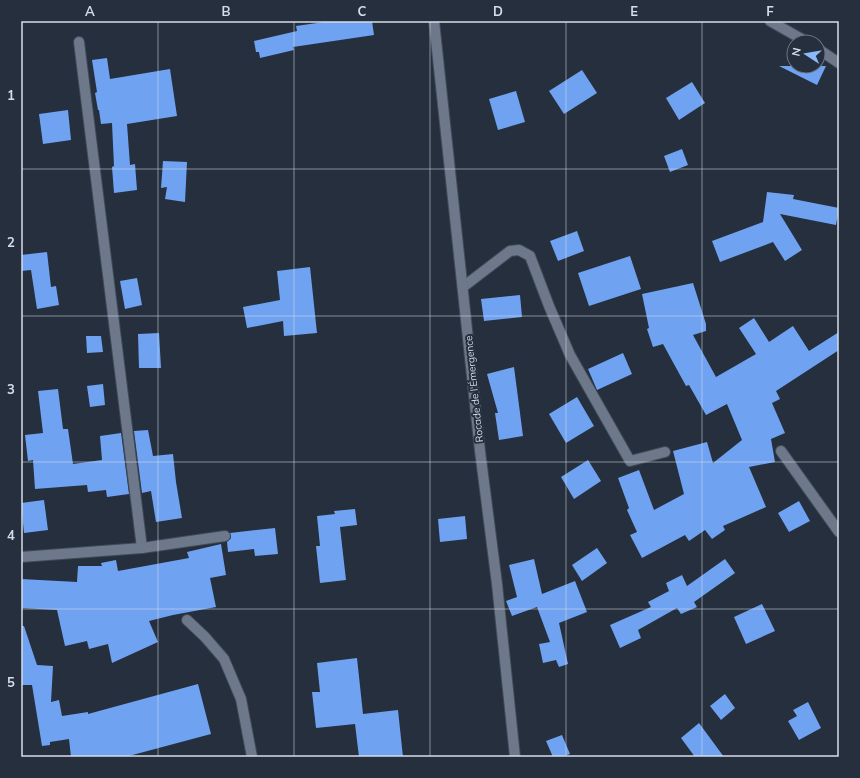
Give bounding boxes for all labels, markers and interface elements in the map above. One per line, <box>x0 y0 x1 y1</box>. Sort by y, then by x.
text: A <box>85 3 95 19</box>
text: B <box>222 3 231 19</box>
text: C <box>358 3 367 19</box>
text: D <box>493 3 503 19</box>
text: E <box>630 3 638 19</box>
text: F <box>766 3 774 19</box>
north arrow <box>786 34 826 74</box>
text: N <box>789 46 804 57</box>
text: 1 <box>7 87 15 103</box>
text: 2 <box>7 234 15 250</box>
street label: Rocade de l'Émergence <box>462 335 486 443</box>
text: 3 <box>7 381 15 397</box>
text: 4 <box>7 527 15 543</box>
text: 5 <box>7 674 15 690</box>

